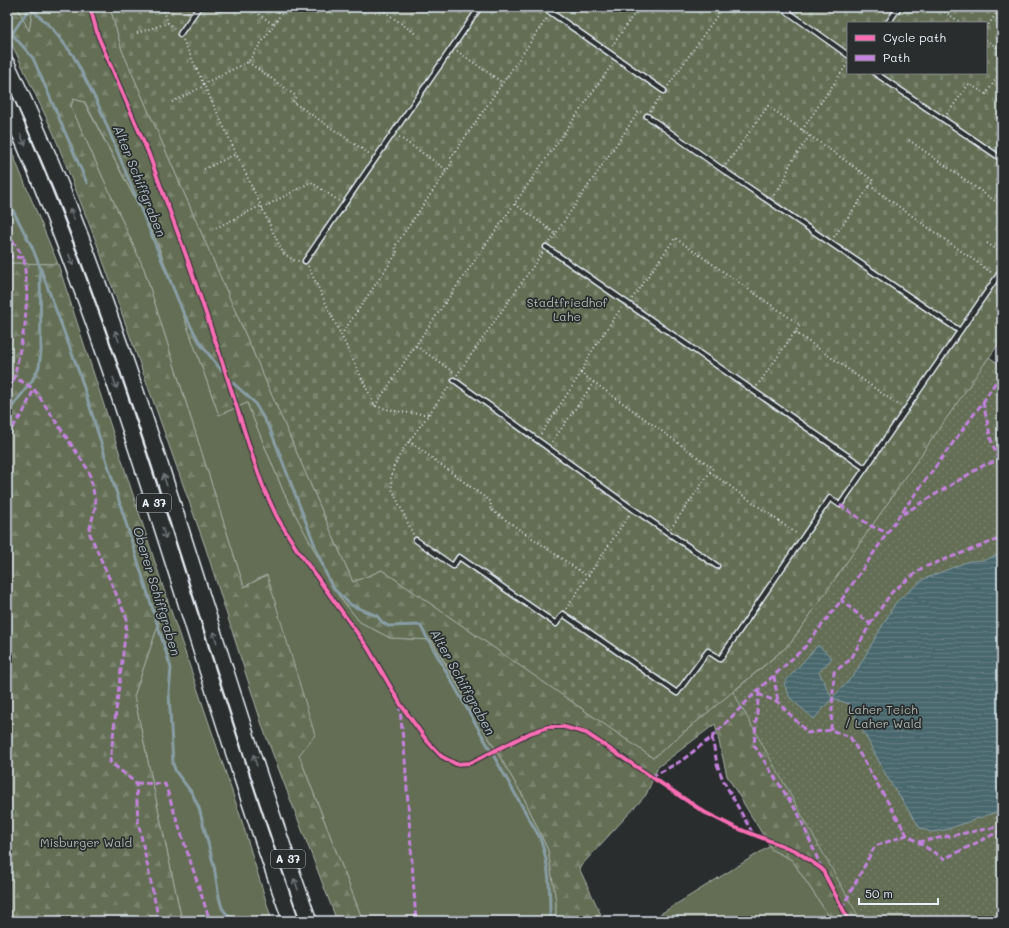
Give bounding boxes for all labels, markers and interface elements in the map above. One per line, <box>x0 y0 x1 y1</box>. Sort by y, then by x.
legend <box>847 22 987 74</box>
text: Cycle path <box>883 29 946 45</box>
text: Path <box>883 49 910 65</box>
water label: Alter Schiffgraben <box>110 123 171 239</box>
one-way arrow <box>20 133 27 145</box>
one-way arrow <box>67 209 75 221</box>
one-way arrow <box>68 254 76 266</box>
park label: Stadtfriedhof Lahe <box>527 294 608 324</box>
one-way arrow <box>112 330 120 342</box>
one-way arrow <box>112 376 119 389</box>
one-way arrow <box>161 474 168 487</box>
road number: A 37 <box>137 494 171 512</box>
water label: Oberer Schiffgraben <box>130 524 185 657</box>
one-way arrow <box>161 526 168 539</box>
water label: Alter Schiffgraben <box>427 626 500 738</box>
one-way arrow <box>211 630 218 643</box>
park label: Laher Teich / Laher Wald <box>845 701 922 731</box>
one-way arrow <box>250 755 258 767</box>
park label: Misburger Wald <box>40 834 132 850</box>
road number: A 37 <box>271 850 305 868</box>
one-way arrow <box>292 879 300 891</box>
scale bar <box>859 880 938 906</box>
text: 50 m <box>865 885 893 901</box>

